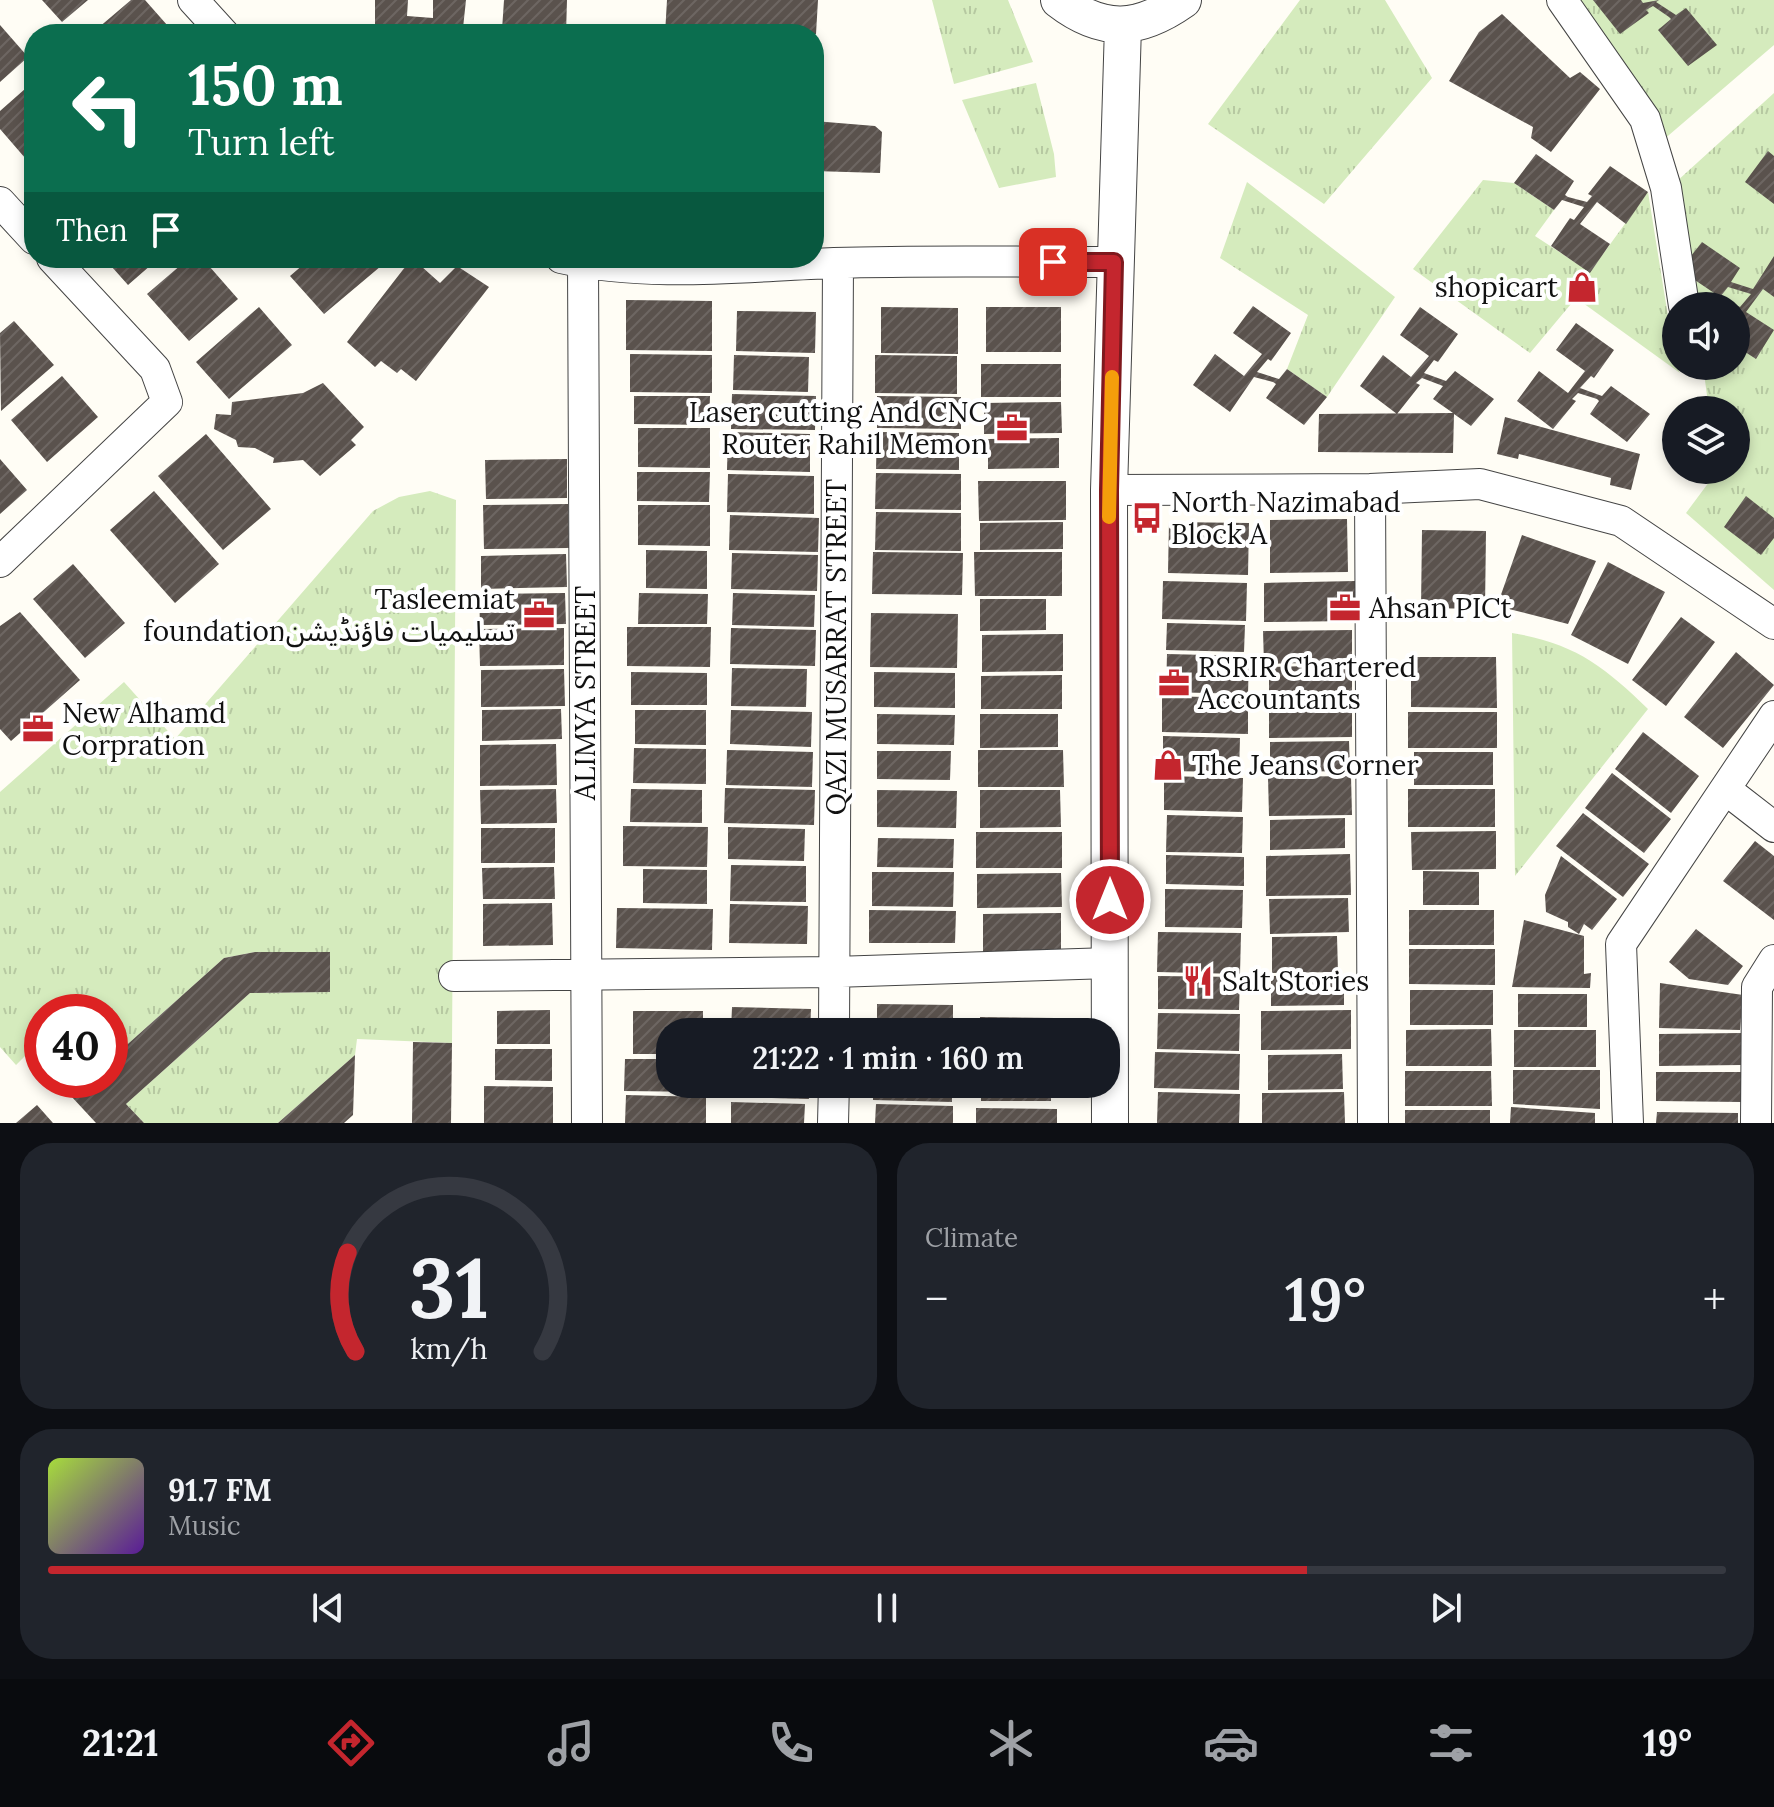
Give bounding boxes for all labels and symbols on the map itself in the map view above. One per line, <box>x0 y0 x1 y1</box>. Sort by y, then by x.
pin <box>1019 228 1087 296</box>
place label: shopicart <box>1435 269 1558 305</box>
shop icon: shopicart <box>1565 270 1599 304</box>
place label: Laser cutting And CNC Router Rahil Memon <box>689 394 988 462</box>
office icon: Laser cutting And CNC Router Rahil Memon <box>995 411 1029 445</box>
street label: QAZI MUSARRAT STREET <box>818 479 854 815</box>
place label: North Nazimabad Block A <box>1171 484 1401 552</box>
bus stop icon: North Nazimabad Block A <box>1130 501 1164 535</box>
place label: Tasleemiat foundationتسلیمیات فاؤنڈیشن <box>143 581 515 649</box>
street label: ALIMYA STREET <box>567 586 603 801</box>
place label: Ahsan PICt <box>1368 590 1512 626</box>
office icon: Ahsan PICt <box>1328 591 1362 625</box>
office icon: Tasleemiat foundationتسلیمیات فاؤنڈیشن <box>522 598 556 632</box>
place label: RSRIR Chartered Accountants <box>1197 649 1416 717</box>
office icon: RSRIR Chartered Accountants <box>1157 666 1191 700</box>
place label: New Alhamd Corpration <box>62 695 226 763</box>
office icon: New Alhamd Corpration <box>21 712 55 746</box>
place label: The Jeans Corner <box>1192 747 1419 783</box>
shop icon: The Jeans Corner <box>1151 748 1185 782</box>
position arrow <box>1068 858 1152 942</box>
place label: Salt Stories <box>1222 963 1369 999</box>
restaurant icon: Salt Stories <box>1181 964 1215 998</box>
speed limit sign: 40 <box>24 994 128 1098</box>

